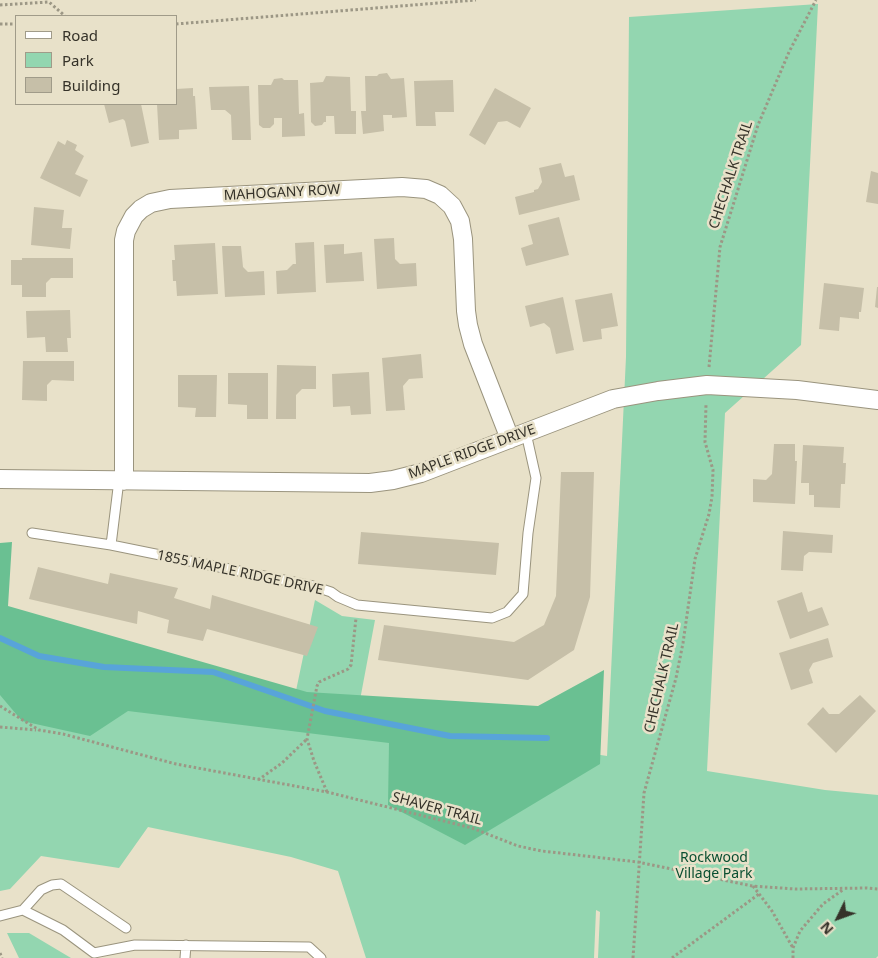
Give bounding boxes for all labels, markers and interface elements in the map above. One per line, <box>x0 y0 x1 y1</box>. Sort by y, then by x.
legend <box>15 15 178 105</box>
text: Road <box>62 25 98 45</box>
text: Park <box>62 50 94 70</box>
text: Building <box>62 75 120 95</box>
street label: CHECHALK TRAIL <box>706 119 756 231</box>
street label: MAHOGANY ROW <box>223 182 341 204</box>
street label: MAPLE RIDGE DRIVE <box>406 421 538 483</box>
street label: 1855 MAPLE RIDGE DRIVE <box>155 547 325 599</box>
street label: CHECHALK TRAIL <box>641 621 683 735</box>
street label: SHAVER TRAIL <box>390 789 484 829</box>
park label: Rockwood Village Park <box>676 850 752 882</box>
north arrow <box>813 893 863 943</box>
text: N <box>816 918 837 939</box>

